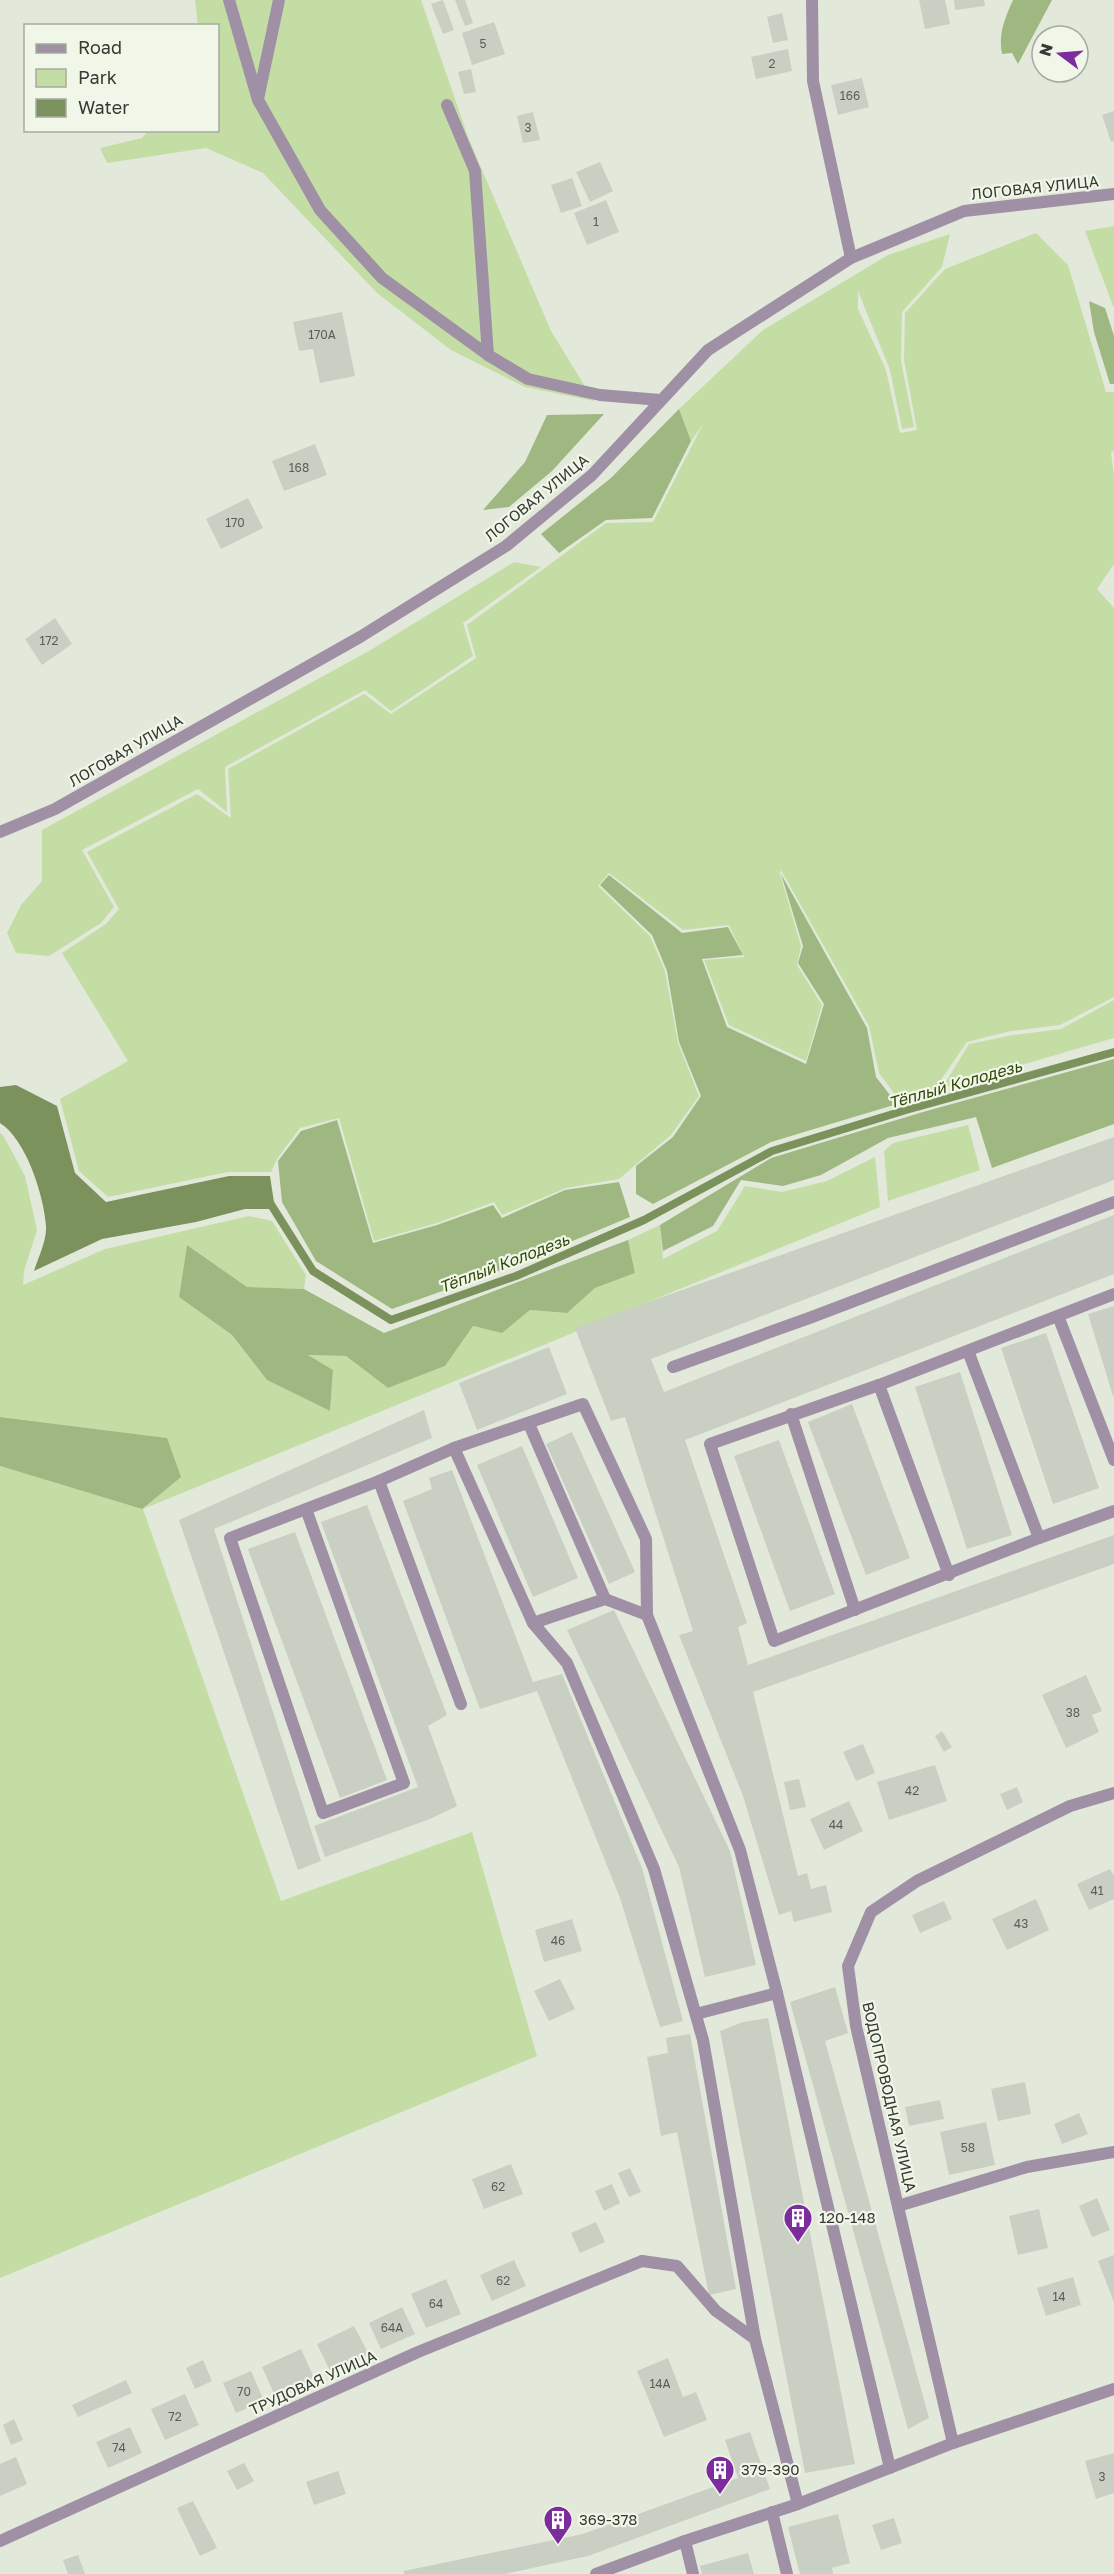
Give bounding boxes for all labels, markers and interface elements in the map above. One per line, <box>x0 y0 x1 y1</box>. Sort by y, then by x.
legend <box>24 24 219 132</box>
north arrow <box>1030 24 1090 84</box>
text: Road <box>78 36 122 58</box>
house number: 5 <box>480 36 487 51</box>
text: N <box>1034 41 1057 58</box>
house number: 2 <box>769 56 776 71</box>
text: Park <box>78 66 117 88</box>
house number: 166 <box>840 88 860 103</box>
text: Water <box>78 96 129 118</box>
house number: 3 <box>524 120 532 135</box>
street label: ЛОГОВАЯ УЛИЦА <box>970 171 1100 203</box>
house number: 1 <box>593 214 599 229</box>
house number: 170А <box>308 327 336 342</box>
street label: ЛОГОВАЯ УЛИЦА <box>481 450 592 545</box>
house number: 168 <box>289 460 309 475</box>
house number: 170 <box>225 515 245 530</box>
house number: 172 <box>39 633 59 648</box>
street label: ЛОГОВАЯ УЛИЦА <box>66 710 185 790</box>
water label: Тёплый Колодезь <box>886 1055 1024 1113</box>
water label: Тёплый Колодезь <box>436 1229 572 1297</box>
house number: 38 <box>1066 1705 1080 1720</box>
house number: 42 <box>905 1783 919 1798</box>
house number: 44 <box>829 1817 843 1832</box>
house number: 41 <box>1090 1883 1104 1898</box>
house number: 43 <box>1014 1916 1028 1931</box>
house number: 46 <box>551 1933 565 1948</box>
street label: ВОДОПРОВОДНАЯ УЛИЦА <box>859 2000 921 2194</box>
house number: 58 <box>961 2140 975 2155</box>
house number: 62 <box>491 2179 505 2194</box>
building icon: 120-148 <box>782 2202 814 2244</box>
place label: 120-148 <box>819 2208 876 2226</box>
house number: 62 <box>496 2273 510 2288</box>
house number: 14 <box>1052 2289 1066 2304</box>
house number: 64 <box>429 2296 443 2311</box>
house number: 64А <box>381 2320 403 2335</box>
street label: ТРУДОВАЯ УЛИЦА <box>246 2346 379 2418</box>
house number: 14А <box>649 2376 671 2391</box>
house number: 70 <box>237 2384 251 2399</box>
house number: 72 <box>168 2409 182 2424</box>
house number: 74 <box>112 2440 126 2455</box>
building icon: 379-390 <box>704 2454 736 2496</box>
place label: 379-390 <box>741 2460 800 2478</box>
house number: 3 <box>1098 2469 1106 2484</box>
building icon: 369-378 <box>542 2504 574 2546</box>
place label: 369-378 <box>579 2510 638 2528</box>

